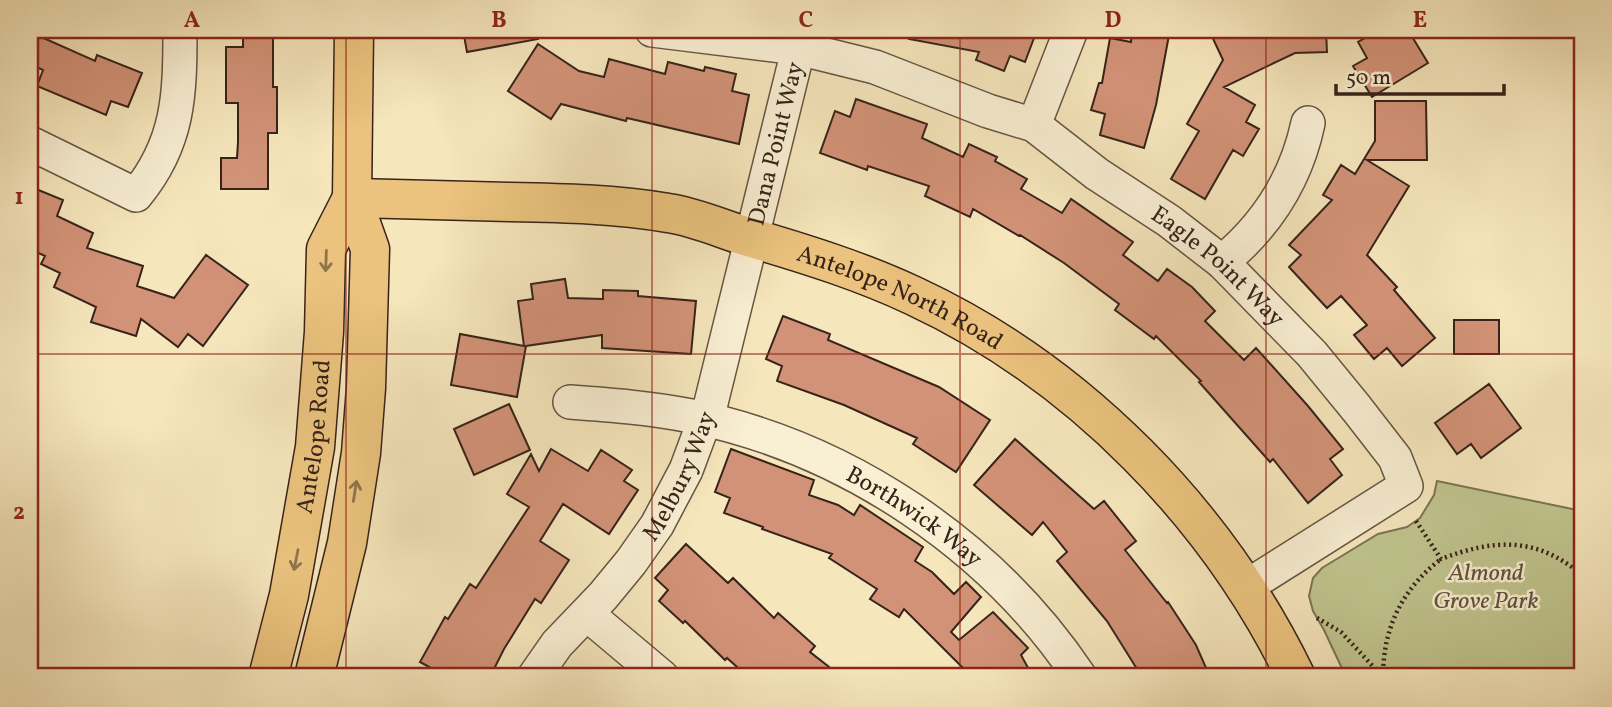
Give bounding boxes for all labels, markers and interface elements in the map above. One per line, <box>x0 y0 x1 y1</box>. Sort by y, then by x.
text: A <box>184 5 200 37</box>
text: B <box>491 5 507 37</box>
text: C <box>799 5 813 37</box>
text: D <box>1105 5 1122 37</box>
text: E <box>1413 5 1427 37</box>
scale bar <box>1336 52 1504 96</box>
street label: Dana Point Way <box>740 58 814 229</box>
text: 50 m <box>1346 64 1391 93</box>
text: 1 <box>14 182 24 214</box>
street label: Eagle Point Way <box>1143 199 1291 335</box>
street label: Antelope North Road <box>792 238 1009 360</box>
one-way arrow <box>320 249 333 272</box>
street label: Antelope Road <box>289 359 341 517</box>
street label: Melbury Way <box>635 407 725 549</box>
street label: Borthwick Way <box>839 459 989 576</box>
one-way arrow <box>349 480 362 503</box>
text: 2 <box>13 497 25 529</box>
one-way arrow <box>289 548 303 571</box>
park label: Almond Grove Park <box>1433 557 1539 619</box>

